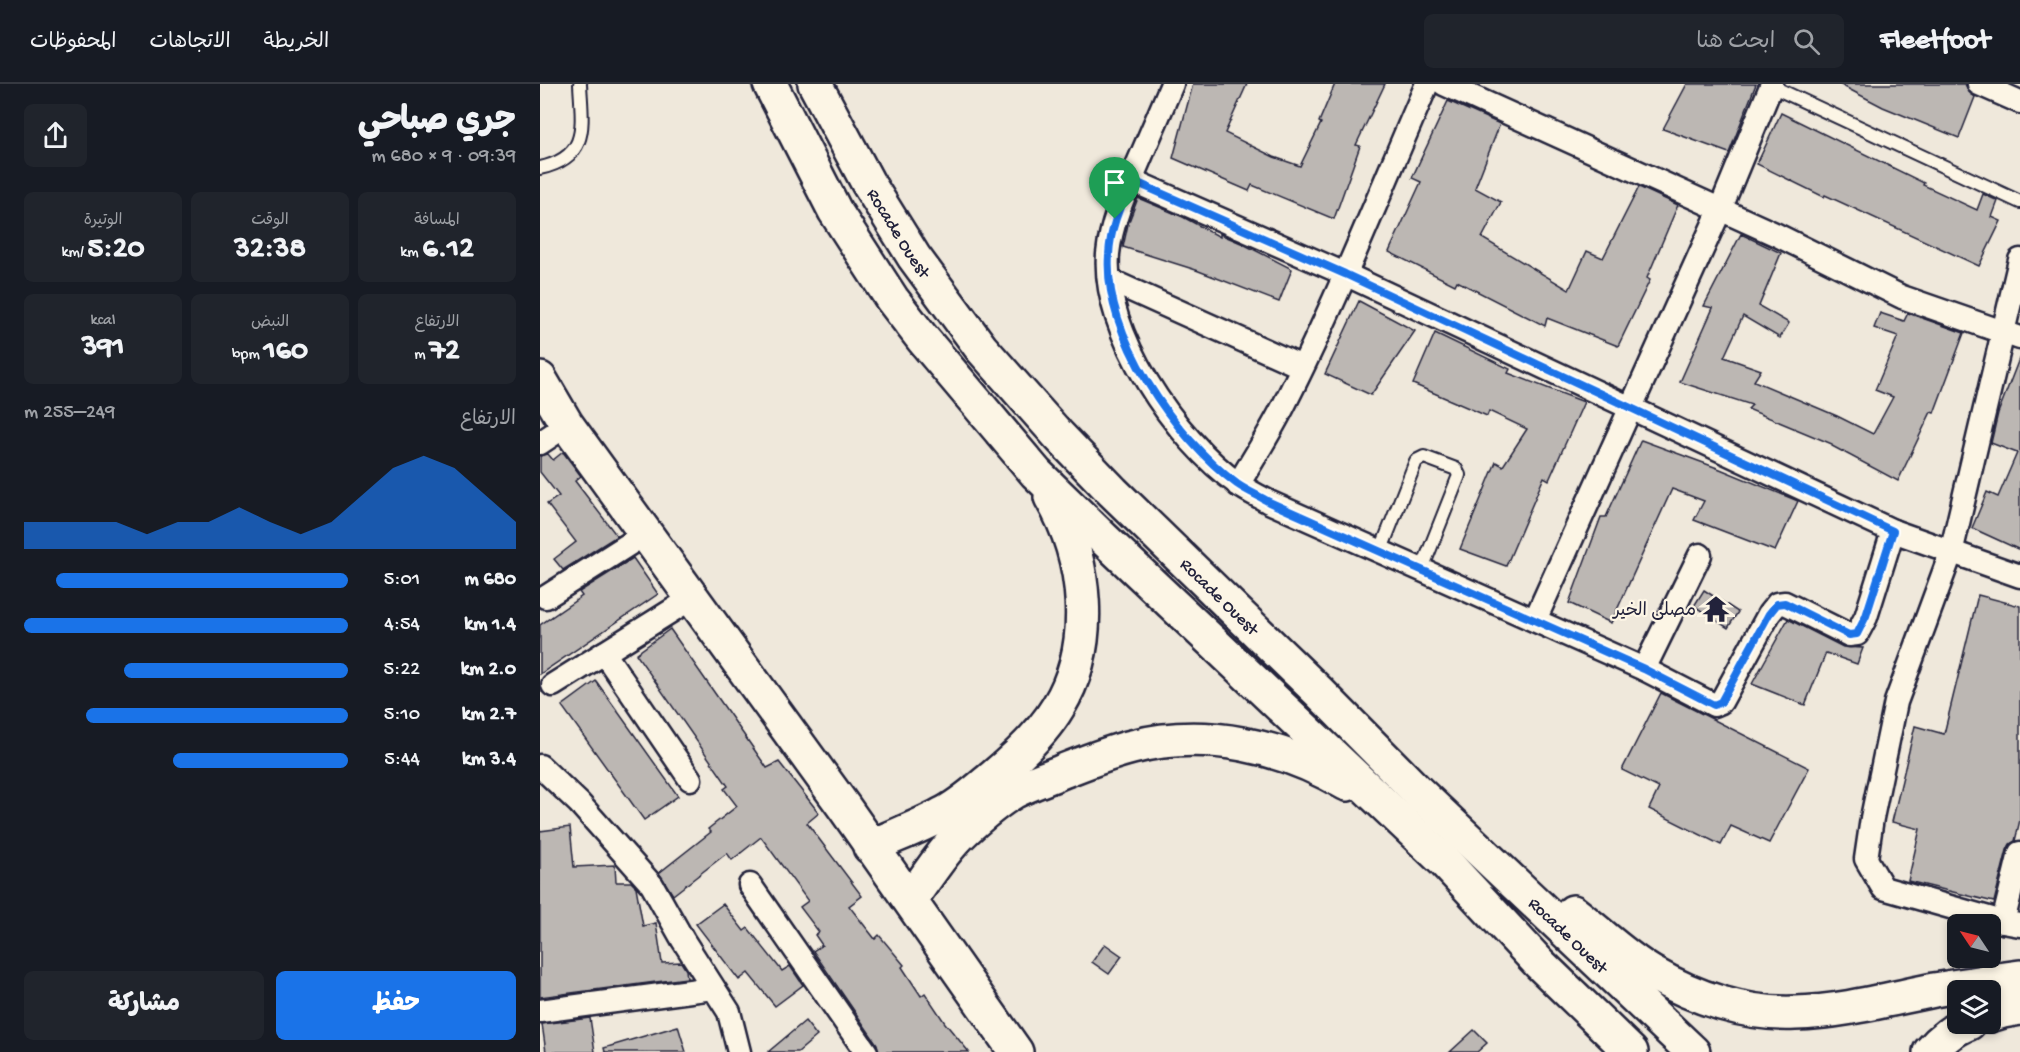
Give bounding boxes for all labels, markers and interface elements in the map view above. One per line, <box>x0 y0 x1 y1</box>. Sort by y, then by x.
search box <box>1424 14 1844 68</box>
icon: search <box>1790 25 1823 58</box>
text: Fleetfoot <box>1880 25 1990 58</box>
text: ابحث هنا <box>1696 30 1775 56</box>
text: المحفوظات <box>30 31 116 56</box>
text: الاتجاهات <box>149 31 231 56</box>
text: الخريطة <box>264 31 329 56</box>
button: share <box>24 104 87 167</box>
text: جري صباحي <box>358 104 516 142</box>
text: 09:39 · 9 × 680 m <box>372 146 516 169</box>
pin <box>1089 157 1140 219</box>
icon: arrive <box>1098 166 1131 199</box>
street label: Rocade Ouest <box>861 185 935 284</box>
text: الوتيرة <box>84 212 122 231</box>
text: الوقت <box>251 212 289 231</box>
text: المسافة <box>414 212 460 231</box>
text: 5:20 <box>88 233 145 268</box>
text: 32:38 <box>234 233 306 268</box>
text: 6.12 <box>422 233 474 268</box>
text: /km <box>61 244 88 263</box>
text: km <box>400 244 422 263</box>
text: kcal <box>91 312 115 331</box>
text: النبض <box>251 314 289 333</box>
text: الارتفاع <box>415 314 459 333</box>
text: 391 <box>82 331 124 366</box>
text: 160 <box>264 335 308 370</box>
text: 72 <box>429 335 460 370</box>
text: bpm <box>232 346 264 365</box>
text: m <box>414 346 429 365</box>
text: 249–255 m <box>24 402 115 425</box>
text: الارتفاع <box>460 409 516 432</box>
street label: Rocade Ouest <box>1175 555 1263 642</box>
text: 5:01 <box>384 569 420 592</box>
text: 680 m <box>465 569 516 592</box>
temple icon: مصلى الخير <box>1701 594 1731 624</box>
place label: مصلى الخير <box>1611 601 1696 622</box>
text: 4:54 <box>384 614 420 637</box>
text: 1.4 km <box>464 614 516 637</box>
text: 5:22 <box>384 659 420 682</box>
text: 2.0 km <box>461 659 516 682</box>
text: 5:10 <box>384 704 420 727</box>
text: 2.7 km <box>462 704 516 727</box>
text: 5:44 <box>384 749 420 772</box>
text: 3.4 km <box>462 749 516 772</box>
street label: Rocade Ouest <box>1523 894 1612 980</box>
north arrow <box>1947 914 2001 968</box>
map controls <box>1947 914 2001 1034</box>
button: مشاركة <box>24 971 264 1040</box>
button: حفظ <box>276 971 516 1040</box>
button: layers <box>1947 980 2001 1034</box>

